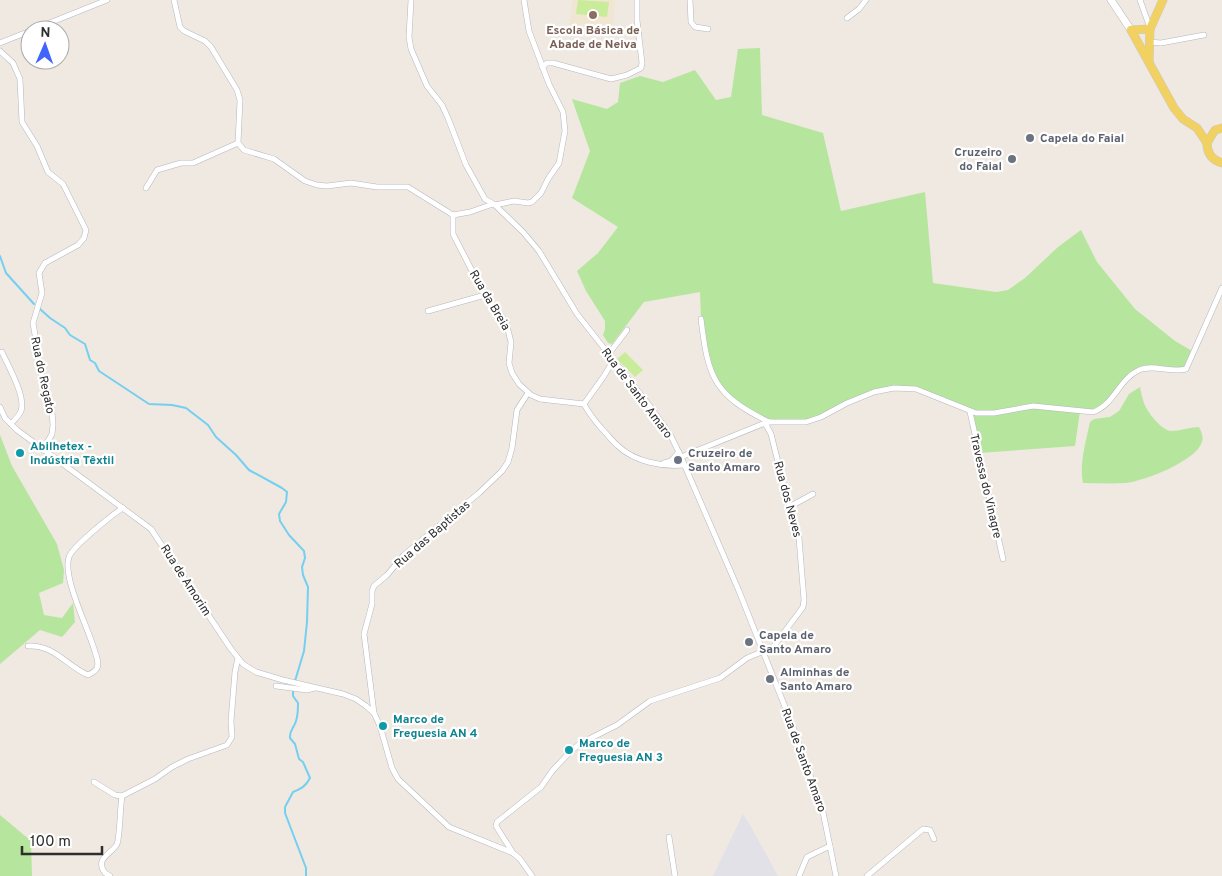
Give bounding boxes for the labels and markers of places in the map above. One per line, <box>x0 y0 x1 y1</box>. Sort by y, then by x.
marker: Escola Básica de Abade de Neiva <box>587 9 599 21</box>
place label: Escola Básica de Abade de Neiva <box>546 23 640 53</box>
place label: Capela do Faial <box>1040 131 1124 147</box>
marker: Capela do Faial <box>1024 132 1036 144</box>
place label: Cruzeiro do Faial <box>954 145 1002 175</box>
marker: Cruzeiro do Faial <box>1006 153 1018 165</box>
place label: Abilhetex - Indústria Têxtil <box>30 439 114 469</box>
place label: Cruzeiro de Santo Amaro <box>688 446 761 476</box>
marker: Abilhetex - Indústria Têxtil <box>14 447 26 459</box>
marker: Cruzeiro de Santo Amaro <box>672 454 684 466</box>
place label: Capela de Santo Amaro <box>759 628 832 658</box>
marker: Capela de Santo Amaro <box>743 636 755 648</box>
place label: Alminhas de Santo Amaro <box>780 665 853 695</box>
marker: Alminhas de Santo Amaro <box>764 673 776 685</box>
place label: Marco de Freguesia AN 4 <box>393 712 478 742</box>
marker: Marco de Freguesia AN 4 <box>377 720 389 732</box>
place label: Marco de Freguesia AN 3 <box>579 736 663 766</box>
marker: Marco de Freguesia AN 3 <box>563 744 575 756</box>

